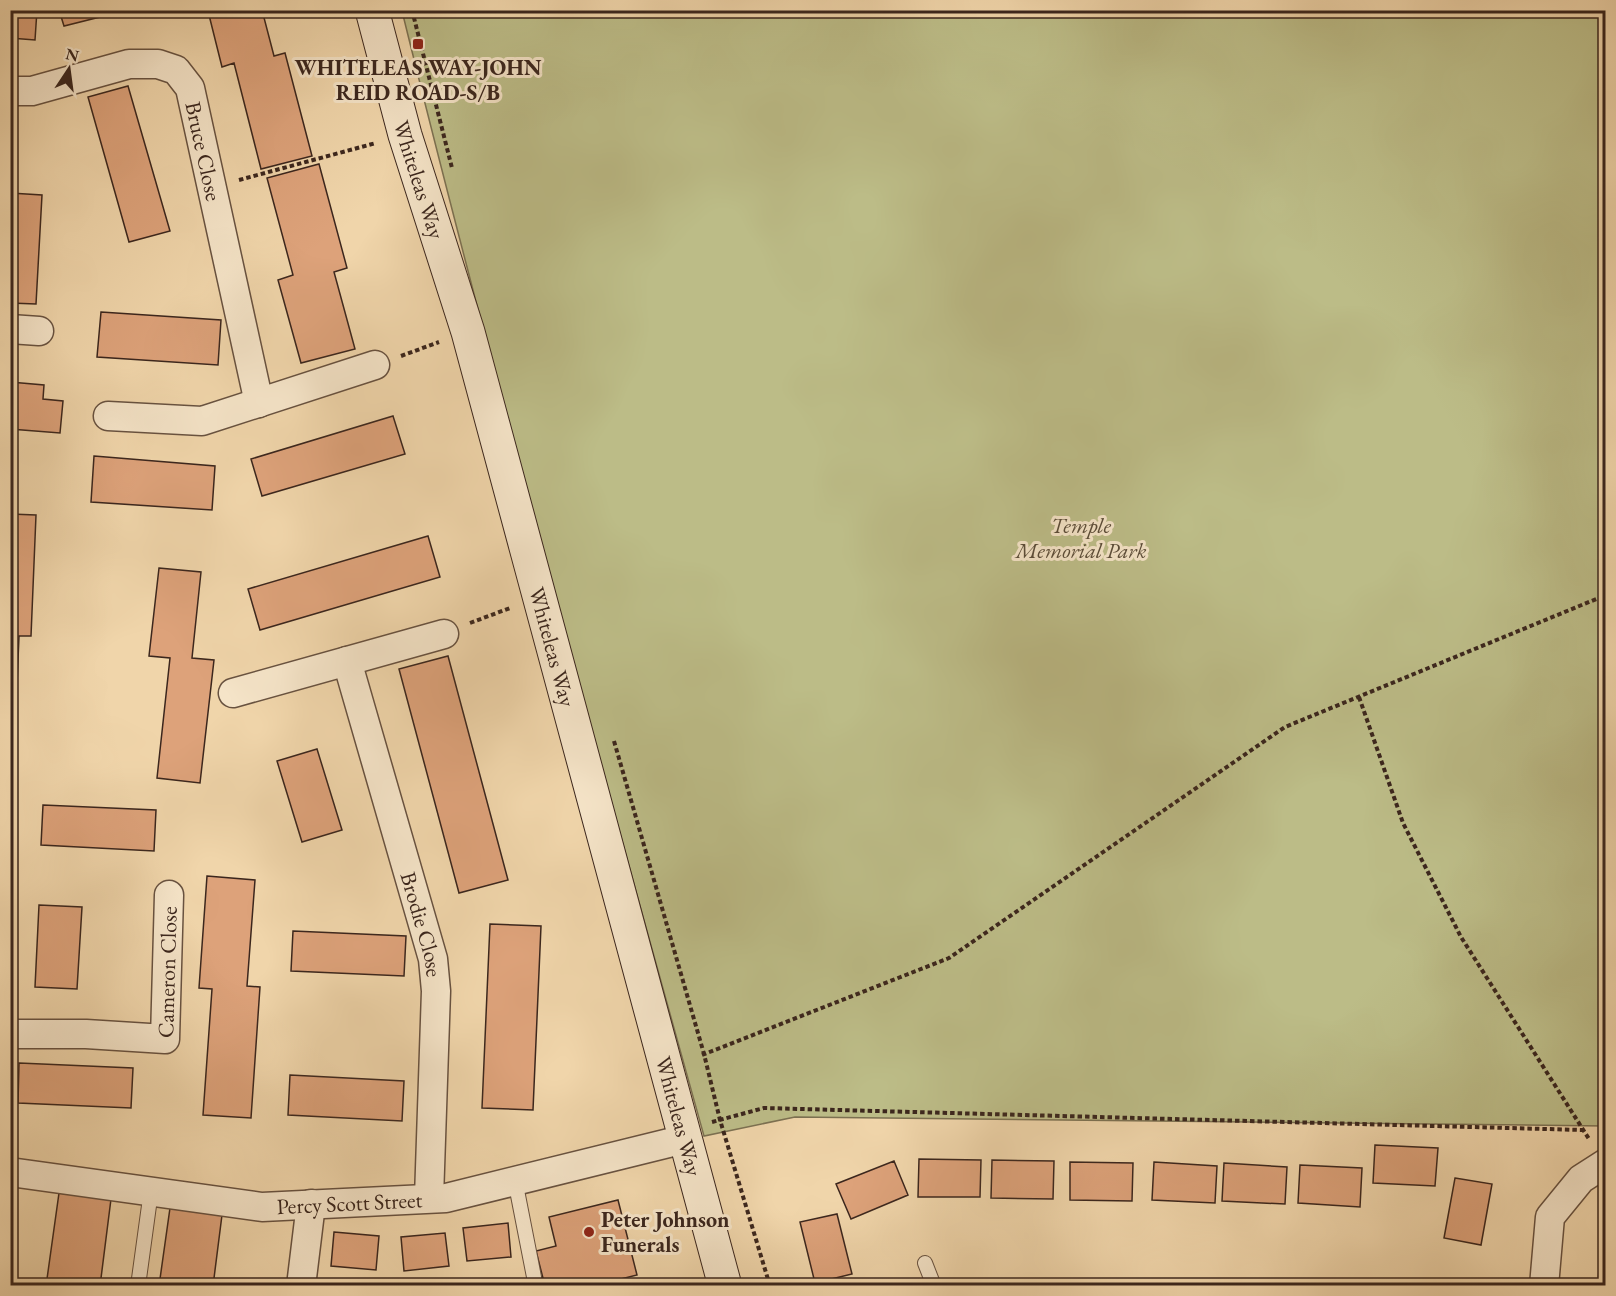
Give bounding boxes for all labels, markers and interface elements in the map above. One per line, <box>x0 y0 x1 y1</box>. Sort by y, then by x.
marker: WHITELEAS WAY-JOHN REID ROAD-S/B <box>411 37 425 51</box>
north arrow <box>39 39 99 99</box>
text: N <box>64 43 81 67</box>
place label: WHITELEAS WAY-JOHN REID ROAD-S/B <box>294 53 542 107</box>
street label: Bruce Close <box>179 99 229 204</box>
street label: Whiteleas Way <box>387 117 452 243</box>
park label: Temple Memorial Park <box>1013 511 1147 565</box>
street label: Whiteleas Way <box>523 584 583 710</box>
street label: Brodie Close <box>394 868 449 979</box>
street label: Cameron Close <box>151 905 183 1039</box>
street label: Whiteleas Way <box>649 1053 709 1179</box>
street label: Percy Scott Street <box>276 1185 423 1221</box>
place label: Peter Johnson Funerals <box>601 1205 730 1259</box>
marker: Peter Johnson Funerals <box>582 1225 596 1239</box>

